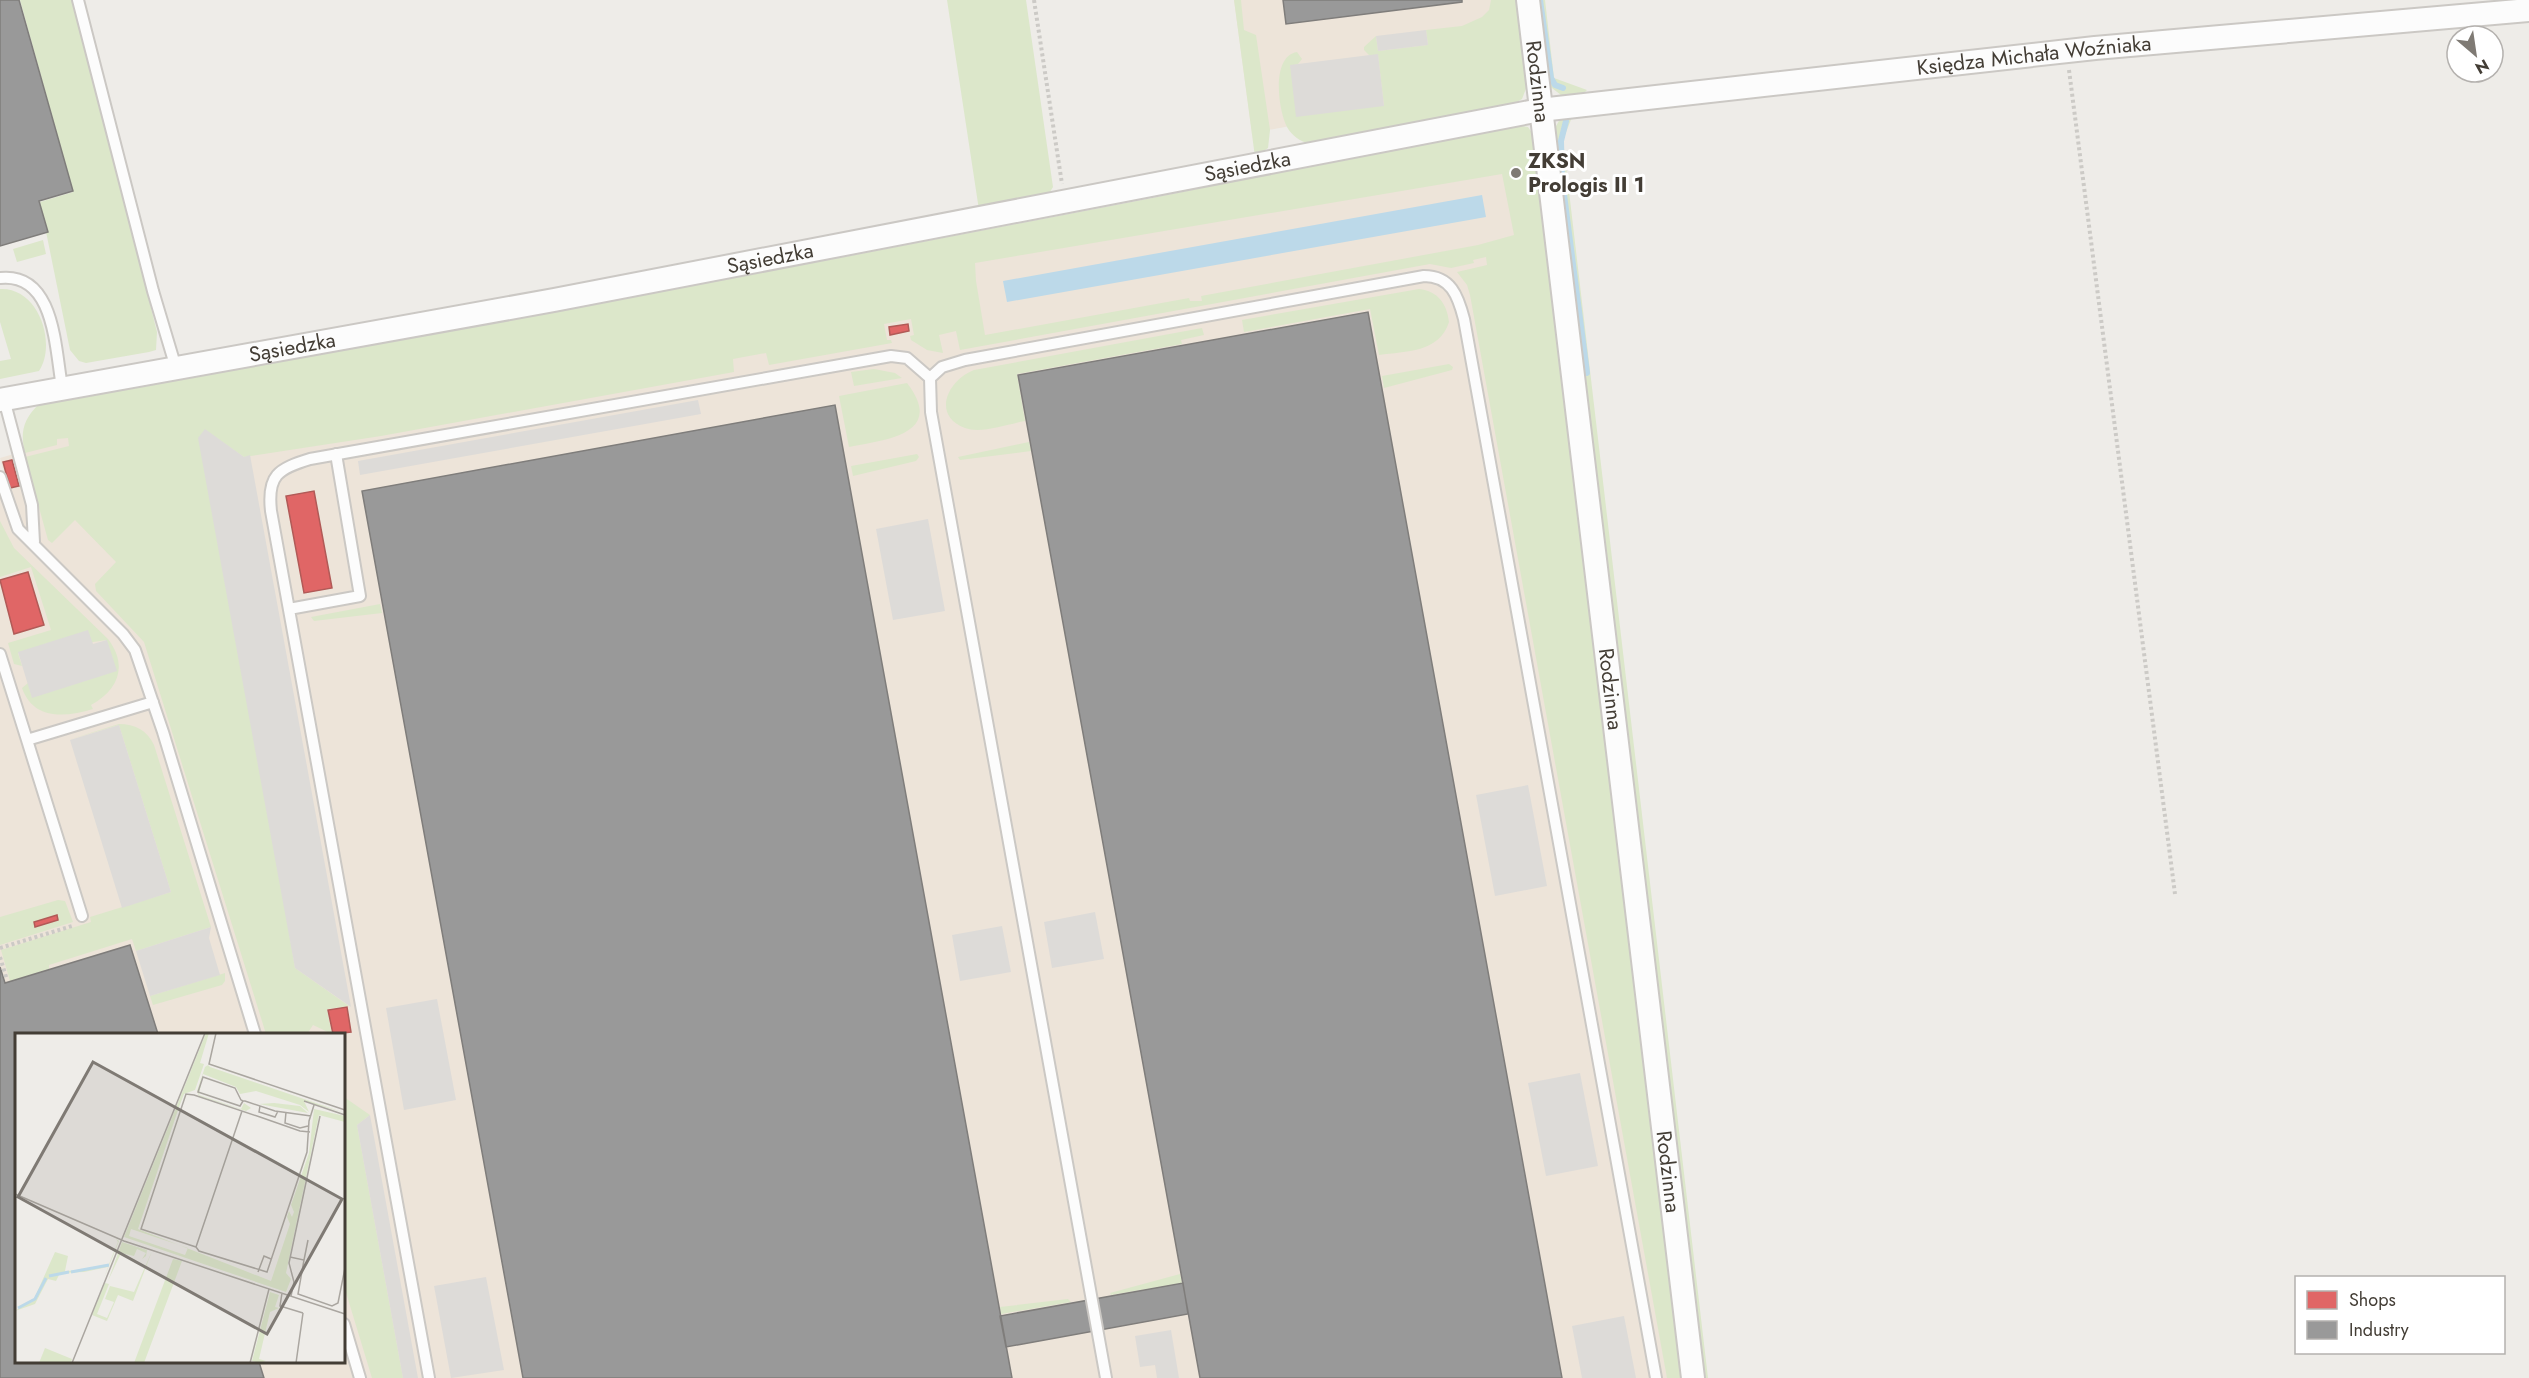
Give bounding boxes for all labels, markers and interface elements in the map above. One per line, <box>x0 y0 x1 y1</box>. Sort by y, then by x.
north arrow <box>2445 24 2505 84</box>
street label: Księdza Michała Woźniaka <box>1915 28 2152 83</box>
street label: Rodzinna <box>1518 39 1558 124</box>
text: N <box>2471 54 2493 80</box>
street label: Sąsiedzka <box>1202 143 1293 189</box>
place label: ZKSN Prologis II 1 <box>1528 146 1644 200</box>
marker: ZKSN Prologis II 1 <box>1509 166 1523 180</box>
street label: Sąsiedzka <box>724 235 816 281</box>
street label: Sąsiedzka <box>247 325 338 370</box>
street label: Rodzinna <box>1591 646 1630 732</box>
inset map <box>15 1033 345 1363</box>
street label: Rodzinna <box>1648 1129 1688 1214</box>
legend <box>2295 1276 2505 1354</box>
text: Shops <box>2349 1287 2396 1313</box>
text: Industry <box>2349 1317 2409 1343</box>

